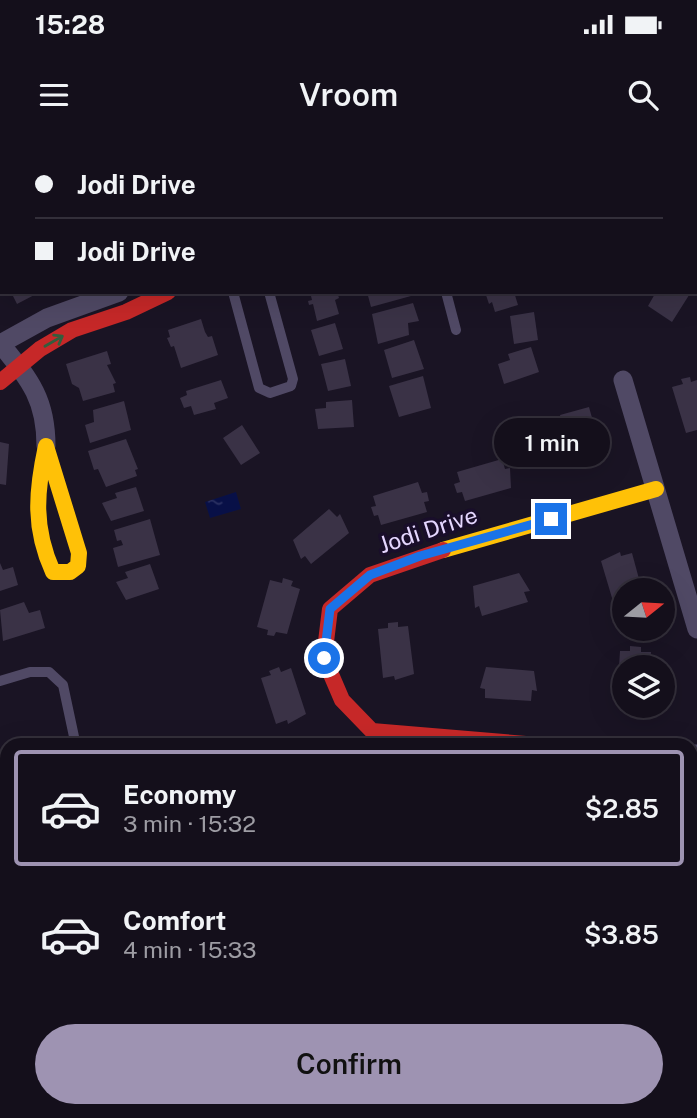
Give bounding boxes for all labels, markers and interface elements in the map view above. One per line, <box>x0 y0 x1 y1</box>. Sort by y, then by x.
text: 15:28 <box>35 9 105 40</box>
icon: menu <box>35 76 73 114</box>
text: Vroom <box>299 76 398 113</box>
icon: search <box>624 76 662 114</box>
text: Jodi Drive <box>77 169 196 200</box>
text: Jodi Drive <box>77 236 196 267</box>
one-way arrow <box>43 334 64 347</box>
callout: 1 min <box>493 418 609 466</box>
text: 1 min <box>525 429 579 456</box>
street label: Jodi Drive <box>375 501 481 558</box>
route end <box>535 503 567 535</box>
north arrow <box>612 578 676 640</box>
map controls <box>612 578 675 718</box>
route start <box>308 642 340 674</box>
button: layers <box>612 655 675 718</box>
icon: car <box>39 777 102 840</box>
text: Economy <box>123 779 236 810</box>
text: $2.85 <box>585 793 659 824</box>
text: 3 min · 15:32 <box>123 810 256 837</box>
icon: car <box>39 903 102 966</box>
text: Comfort <box>123 905 226 936</box>
text: $3.85 <box>584 919 659 950</box>
text: 4 min · 15:33 <box>123 936 256 963</box>
button: Confirm <box>35 1024 663 1104</box>

